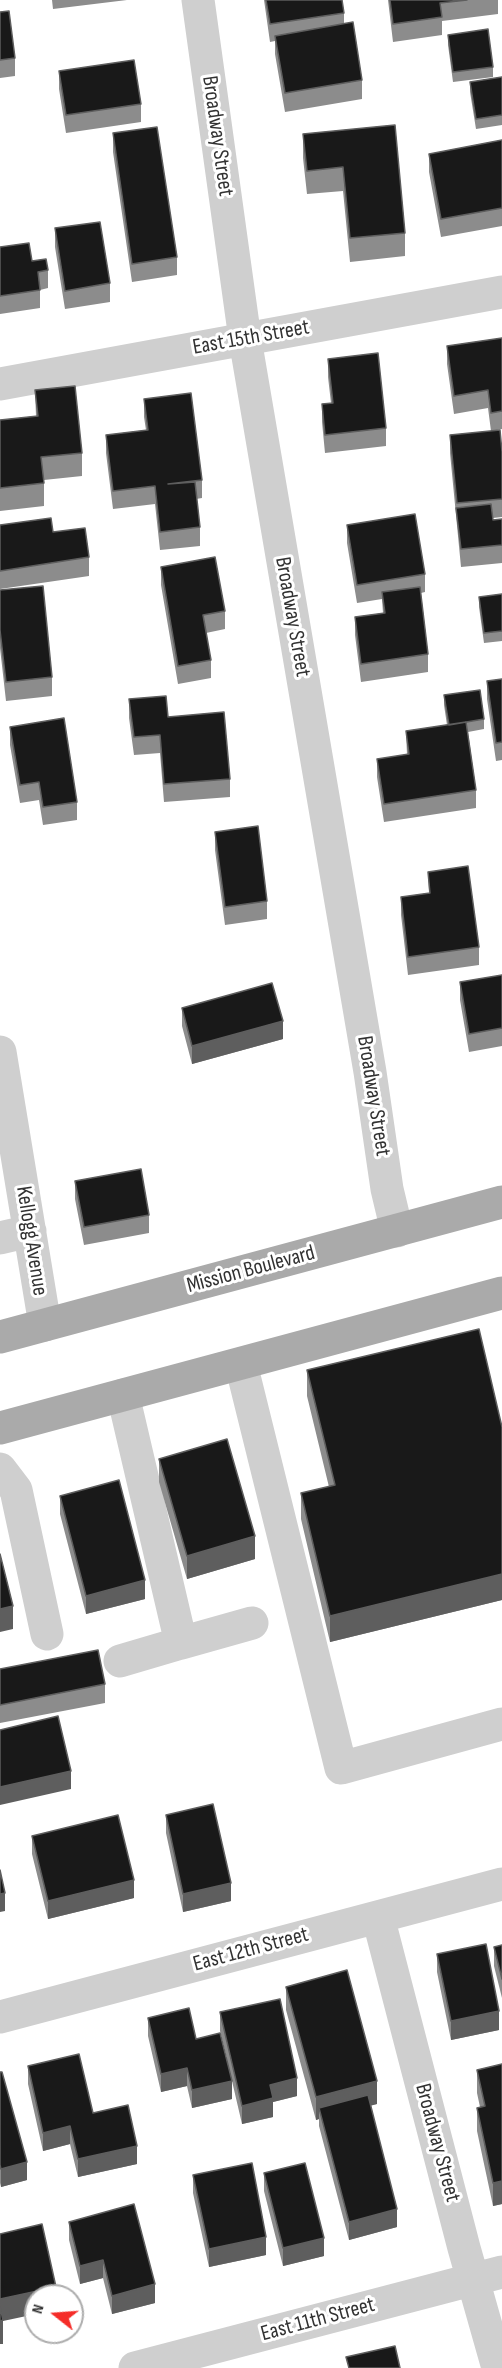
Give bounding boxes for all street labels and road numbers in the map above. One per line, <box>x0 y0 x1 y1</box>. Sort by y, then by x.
street label: Broadway Street <box>195 74 239 198</box>
street label: East 15th Street <box>191 315 311 361</box>
street label: Broadway Street <box>268 555 316 679</box>
street label: Broadway Street <box>350 1034 396 1158</box>
street label: Kellogg Avenue <box>9 1184 53 1298</box>
street label: Mission Boulevard <box>184 1240 318 1300</box>
street label: East 12th Street <box>190 1922 312 1978</box>
street label: Broadway Street <box>409 2081 465 2205</box>
street label: East 11th Street <box>258 2292 378 2348</box>

